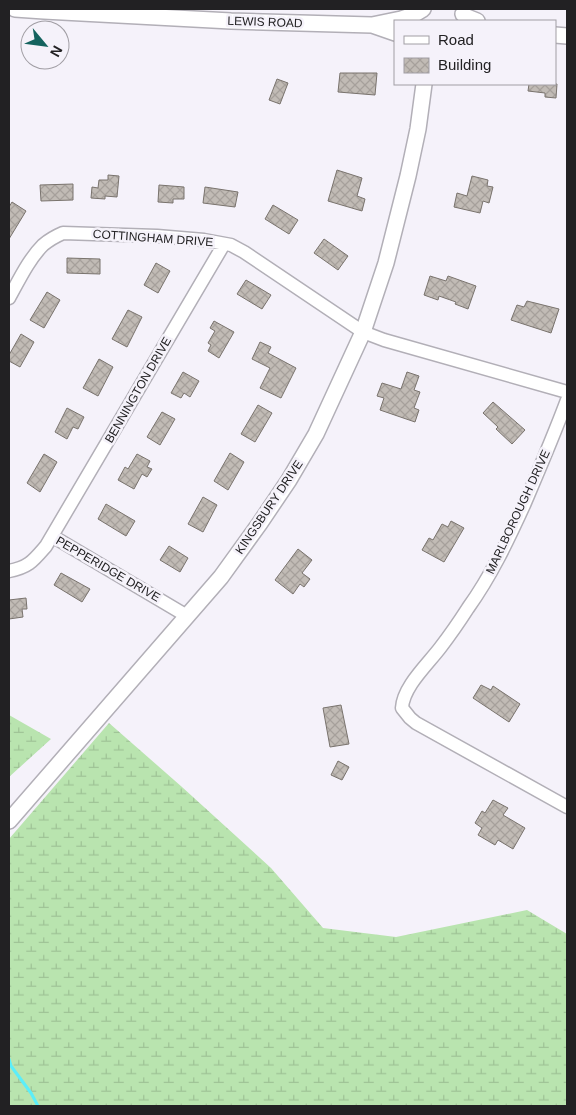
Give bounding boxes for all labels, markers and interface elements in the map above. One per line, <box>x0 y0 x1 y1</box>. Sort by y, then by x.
street label: LEWIS ROAD <box>227 14 303 30</box>
north arrow <box>20 20 70 70</box>
legend <box>394 20 556 85</box>
text: Road <box>438 31 474 48</box>
text: N <box>47 43 66 60</box>
text: Building <box>438 56 491 73</box>
street label: COTTINGHAM DRIVE <box>92 227 214 249</box>
street label: BENNINGTON DRIVE <box>102 335 174 445</box>
street label: MARLBOROUGH DRIVE <box>483 448 553 576</box>
street label: KINGSBURY DRIVE <box>232 457 306 557</box>
street label: PEPPERIDGE DRIVE <box>53 533 163 605</box>

